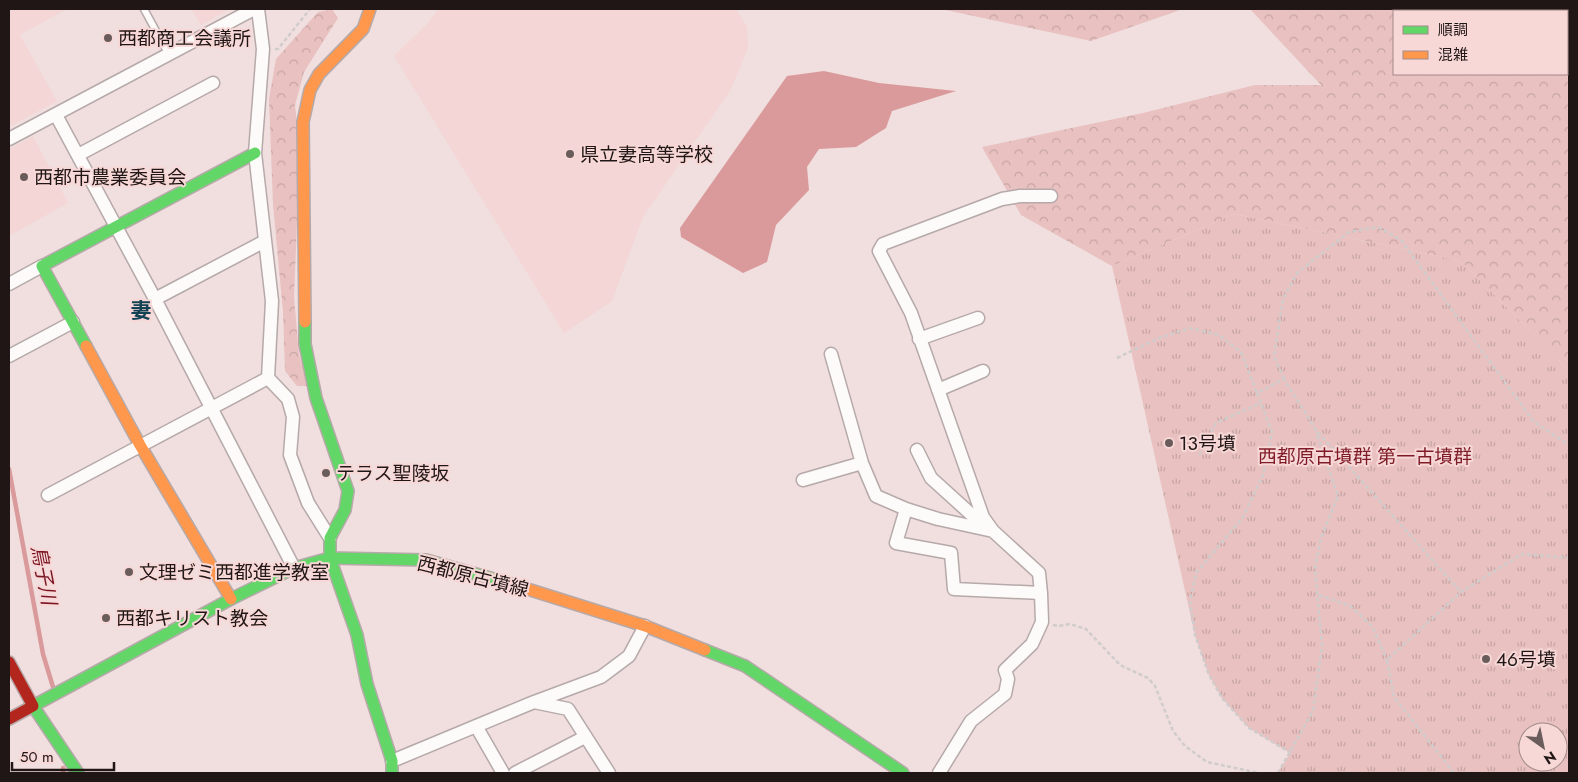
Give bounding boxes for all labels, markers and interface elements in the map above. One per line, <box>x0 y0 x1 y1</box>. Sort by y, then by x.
legend <box>1393 10 1568 75</box>
text: 順調 <box>1438 19 1468 41</box>
place label: 西都商工会議所 <box>118 25 251 52</box>
marker: 西都商工会議所 <box>102 32 114 44</box>
text: 混雑 <box>1438 44 1468 66</box>
place label: 県立妻高等学校 <box>580 141 713 168</box>
marker: 県立妻高等学校 <box>564 148 576 160</box>
place label: 西都市農業委員会 <box>34 164 186 191</box>
marker: 西都市農業委員会 <box>18 171 30 183</box>
district label: 妻 <box>131 296 152 326</box>
place label: 13号墳 <box>1179 430 1236 457</box>
marker: 13号墳 <box>1163 437 1175 449</box>
park label: 西都原古墳群 第一古墳群 <box>1258 443 1472 470</box>
place label: テラス聖陵坂 <box>336 460 450 487</box>
marker: テラス聖陵坂 <box>320 467 332 479</box>
water label: 鳥子川 <box>24 543 64 609</box>
street label: 西都原古墳線 <box>414 550 531 603</box>
place label: 文理ゼミ西都進学教室 <box>139 559 329 586</box>
marker: 文理ゼミ西都進学教室 <box>123 566 135 578</box>
place label: 西都キリスト教会 <box>116 605 268 632</box>
marker: 西都キリスト教会 <box>100 612 112 624</box>
place label: 46号墳 <box>1496 646 1556 673</box>
marker: 46号墳 <box>1480 653 1492 665</box>
north arrow <box>1518 722 1568 772</box>
scale bar <box>12 740 115 772</box>
text: 50 m <box>20 746 54 768</box>
text: N <box>1540 746 1560 769</box>

